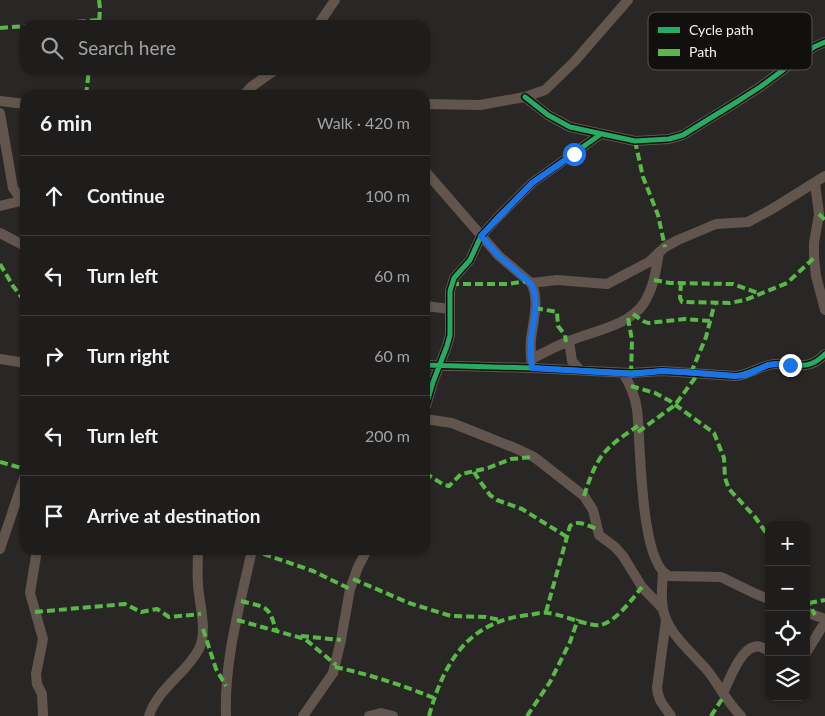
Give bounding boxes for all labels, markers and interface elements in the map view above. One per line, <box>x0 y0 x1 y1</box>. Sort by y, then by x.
legend <box>648 12 812 70</box>
search box <box>20 20 430 75</box>
text: Cycle path <box>689 21 754 38</box>
icon: search <box>38 34 66 62</box>
text: Search here <box>78 36 176 59</box>
text: Path <box>689 43 717 60</box>
text: 6 min <box>40 110 92 135</box>
text: Walk · 420 m <box>317 113 410 132</box>
route start <box>563 143 586 166</box>
icon: ahead <box>40 182 68 210</box>
text: Continue <box>87 184 165 207</box>
text: 100 m <box>365 186 410 205</box>
icon: left <box>40 262 68 290</box>
text: Turn left <box>87 264 158 287</box>
text: 60 m <box>374 266 410 285</box>
icon: right <box>40 342 68 370</box>
text: Turn right <box>87 344 169 367</box>
text: 60 m <box>374 346 410 365</box>
route end <box>779 354 802 377</box>
icon: left <box>40 422 68 450</box>
text: Turn left <box>87 424 158 447</box>
text: 200 m <box>365 426 410 445</box>
icon: arrive <box>40 502 68 530</box>
text: Arrive at destination <box>87 504 260 527</box>
map controls <box>765 521 810 701</box>
button: + <box>765 521 810 566</box>
button: − <box>765 566 810 611</box>
button: locate <box>765 611 810 656</box>
button: layers <box>765 656 810 701</box>

